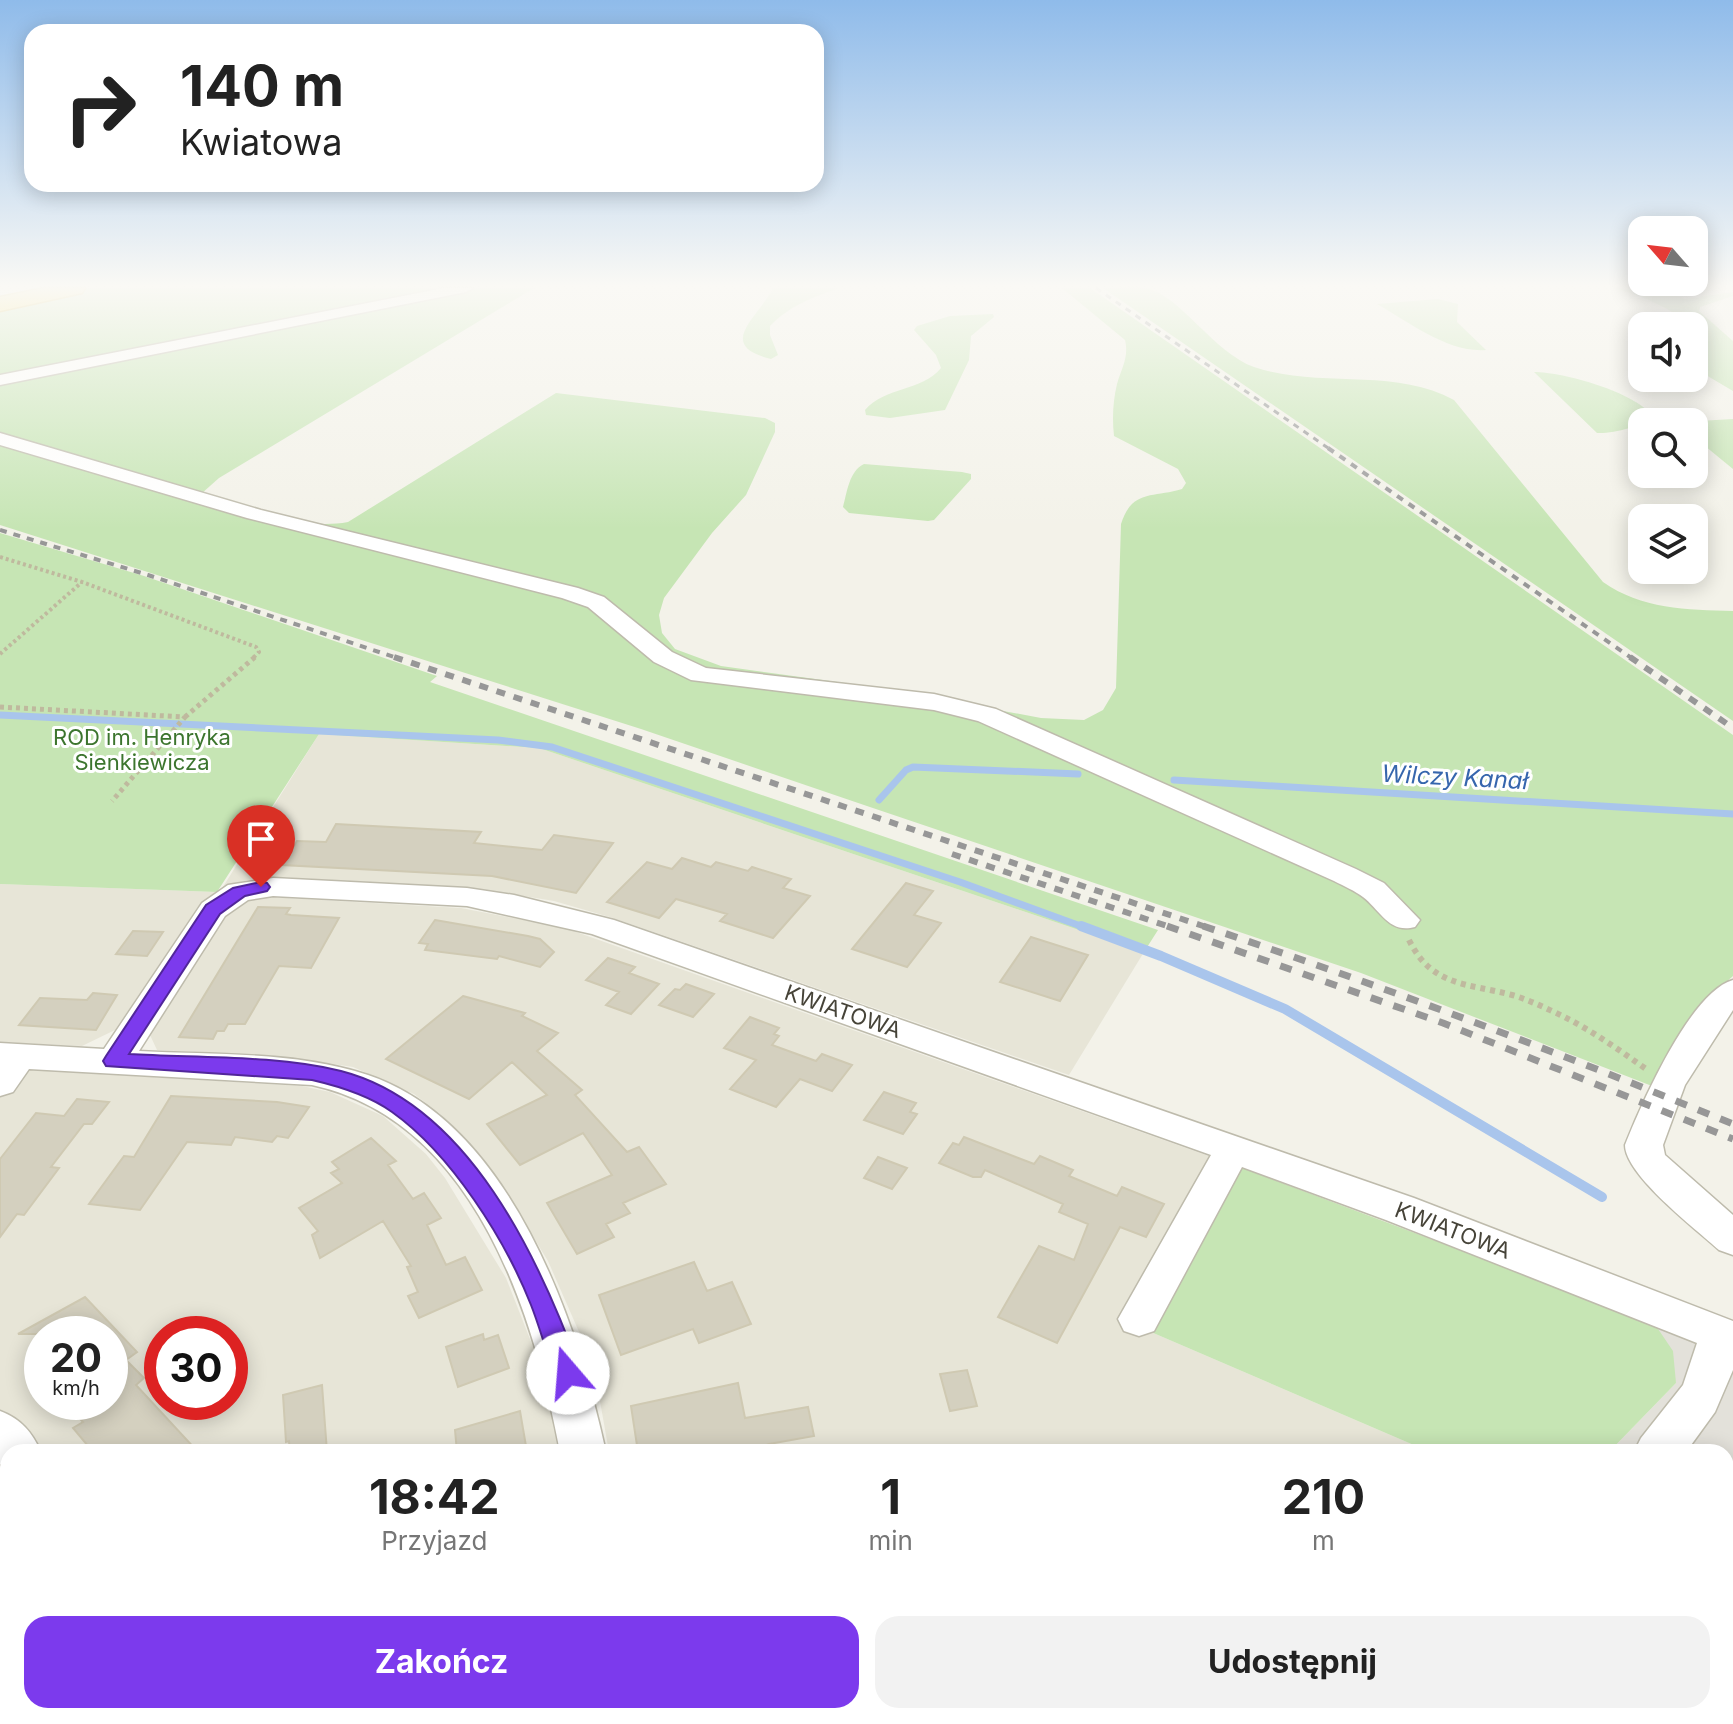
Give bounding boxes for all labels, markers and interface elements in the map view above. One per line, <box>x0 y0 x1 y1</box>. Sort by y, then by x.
text: 140 m <box>180 52 344 120</box>
icon: right <box>48 56 152 160</box>
text: Kwiatowa <box>180 120 342 164</box>
north arrow <box>1628 216 1708 296</box>
map controls <box>1628 216 1708 584</box>
button: sound <box>1628 312 1708 392</box>
button: search <box>1628 408 1708 488</box>
button: layers <box>1628 504 1708 584</box>
park label: ROD im. Henryka Sienkiewicza <box>53 724 231 775</box>
water label: Wilczy Kanał <box>1381 759 1531 795</box>
pin <box>227 805 295 887</box>
icon: arrive <box>239 817 283 861</box>
street label: KWIATOWA <box>781 979 905 1043</box>
street label: KWIATOWA <box>1392 1196 1514 1264</box>
speed limit sign: 30 <box>144 1316 248 1420</box>
position arrow <box>526 1331 610 1415</box>
text: 20 <box>50 1333 102 1382</box>
text: km/h <box>52 1376 100 1400</box>
text: 18:42 <box>369 1467 500 1526</box>
text: 1 <box>880 1467 901 1526</box>
text: 210 <box>1282 1467 1365 1526</box>
text: Przyjazd <box>381 1525 487 1556</box>
text: min <box>868 1525 913 1556</box>
text: m <box>1312 1525 1335 1556</box>
button: Zakończ <box>24 1616 859 1708</box>
button: Udostępnij <box>875 1616 1710 1708</box>

